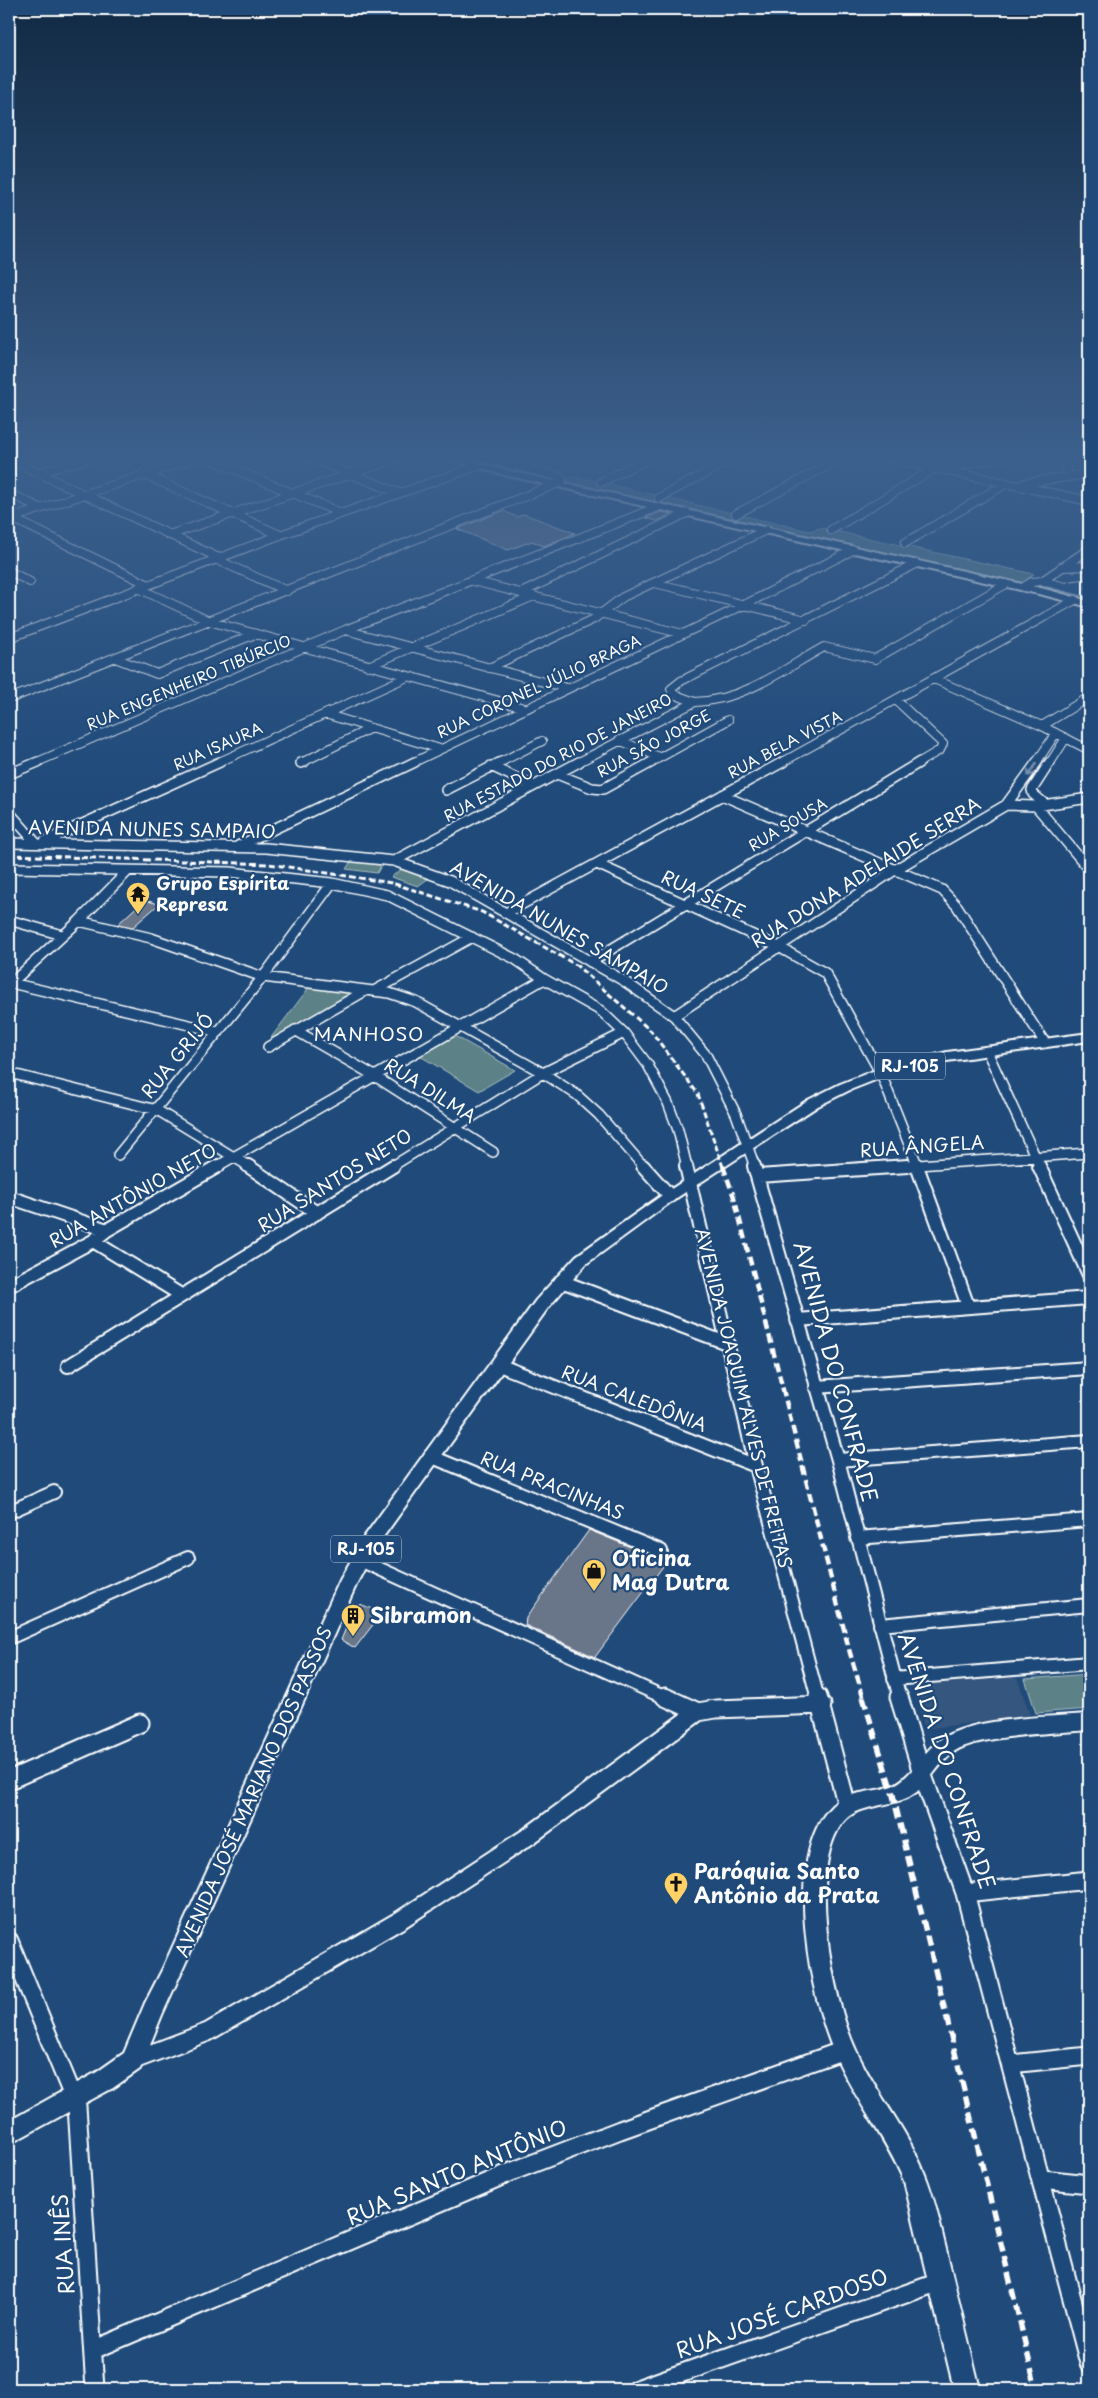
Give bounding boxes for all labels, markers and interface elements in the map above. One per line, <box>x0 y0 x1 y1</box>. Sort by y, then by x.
street label: RUA ENGENHEIRO TIBÚRCIO <box>83 628 294 735</box>
street label: RUA CORONEL JÚLIO BRAGA <box>433 628 644 743</box>
street label: RUA ESTADO DO RIO DE JANEIRO <box>439 687 675 827</box>
street label: RUA SÃO JORGE <box>592 703 714 782</box>
street label: RUA BELA VISTA <box>723 704 846 784</box>
street label: RUA ISAURA <box>169 716 266 776</box>
one-way arrow <box>1026 762 1036 776</box>
street label: RUA DONA ADELAIDE SERRA <box>745 790 986 954</box>
street label: RUA SOUSA <box>744 791 831 856</box>
street label: AVENIDA NUNES SAMPAIO <box>28 813 276 844</box>
street label: AVENIDA NUNES SAMPAIO <box>446 853 674 1000</box>
street label: RUA SETE <box>657 862 750 925</box>
place label: Grupo Espírita Represa <box>156 869 289 917</box>
temple icon: Grupo Espírita Represa <box>125 881 151 915</box>
street label: RUA GRIJÓ <box>134 1007 220 1103</box>
district label: MANHOSO <box>314 1019 424 1047</box>
street label: RUA DILMA <box>380 1051 482 1129</box>
road number: RJ-105 <box>875 1052 945 1080</box>
street label: RUA SANTOS NETO <box>252 1121 417 1238</box>
street label: RUA ÂNGELA <box>859 1128 985 1163</box>
street label: RUA ANTÔNIO NETO <box>43 1136 221 1254</box>
street label: AVENIDA JOAQUIM ALVES DE FREITAS <box>689 1225 800 1571</box>
street label: AVENIDA DO CONFRADE <box>787 1238 887 1505</box>
street label: RUA CALEDÔNIA <box>558 1357 711 1438</box>
street label: RUA PRACINHAS <box>477 1444 628 1526</box>
road number: RJ-105 <box>331 1536 401 1562</box>
place label: Oficina Mag Dutra <box>612 1541 730 1597</box>
shop icon: Oficina Mag Dutra <box>581 1558 607 1592</box>
place label: Sibramon <box>370 1598 472 1630</box>
building icon: Sibramon <box>340 1603 366 1637</box>
street label: AVENIDA JOSÉ MARIANO DOS PASSOS <box>167 1622 338 1961</box>
street label: AVENIDA DO CONFRADE <box>891 1628 1005 1893</box>
place label: Paróquia Santo Antônio da Prata <box>694 1854 880 1910</box>
church icon: Paróquia Santo Antônio da Prata <box>663 1871 689 1905</box>
street label: RUA SANTO ANTÔNIO <box>341 2110 572 2232</box>
street label: RUA INÊS <box>43 2192 81 2296</box>
street label: RUA JOSÉ CARDOSO <box>671 2259 892 2365</box>

